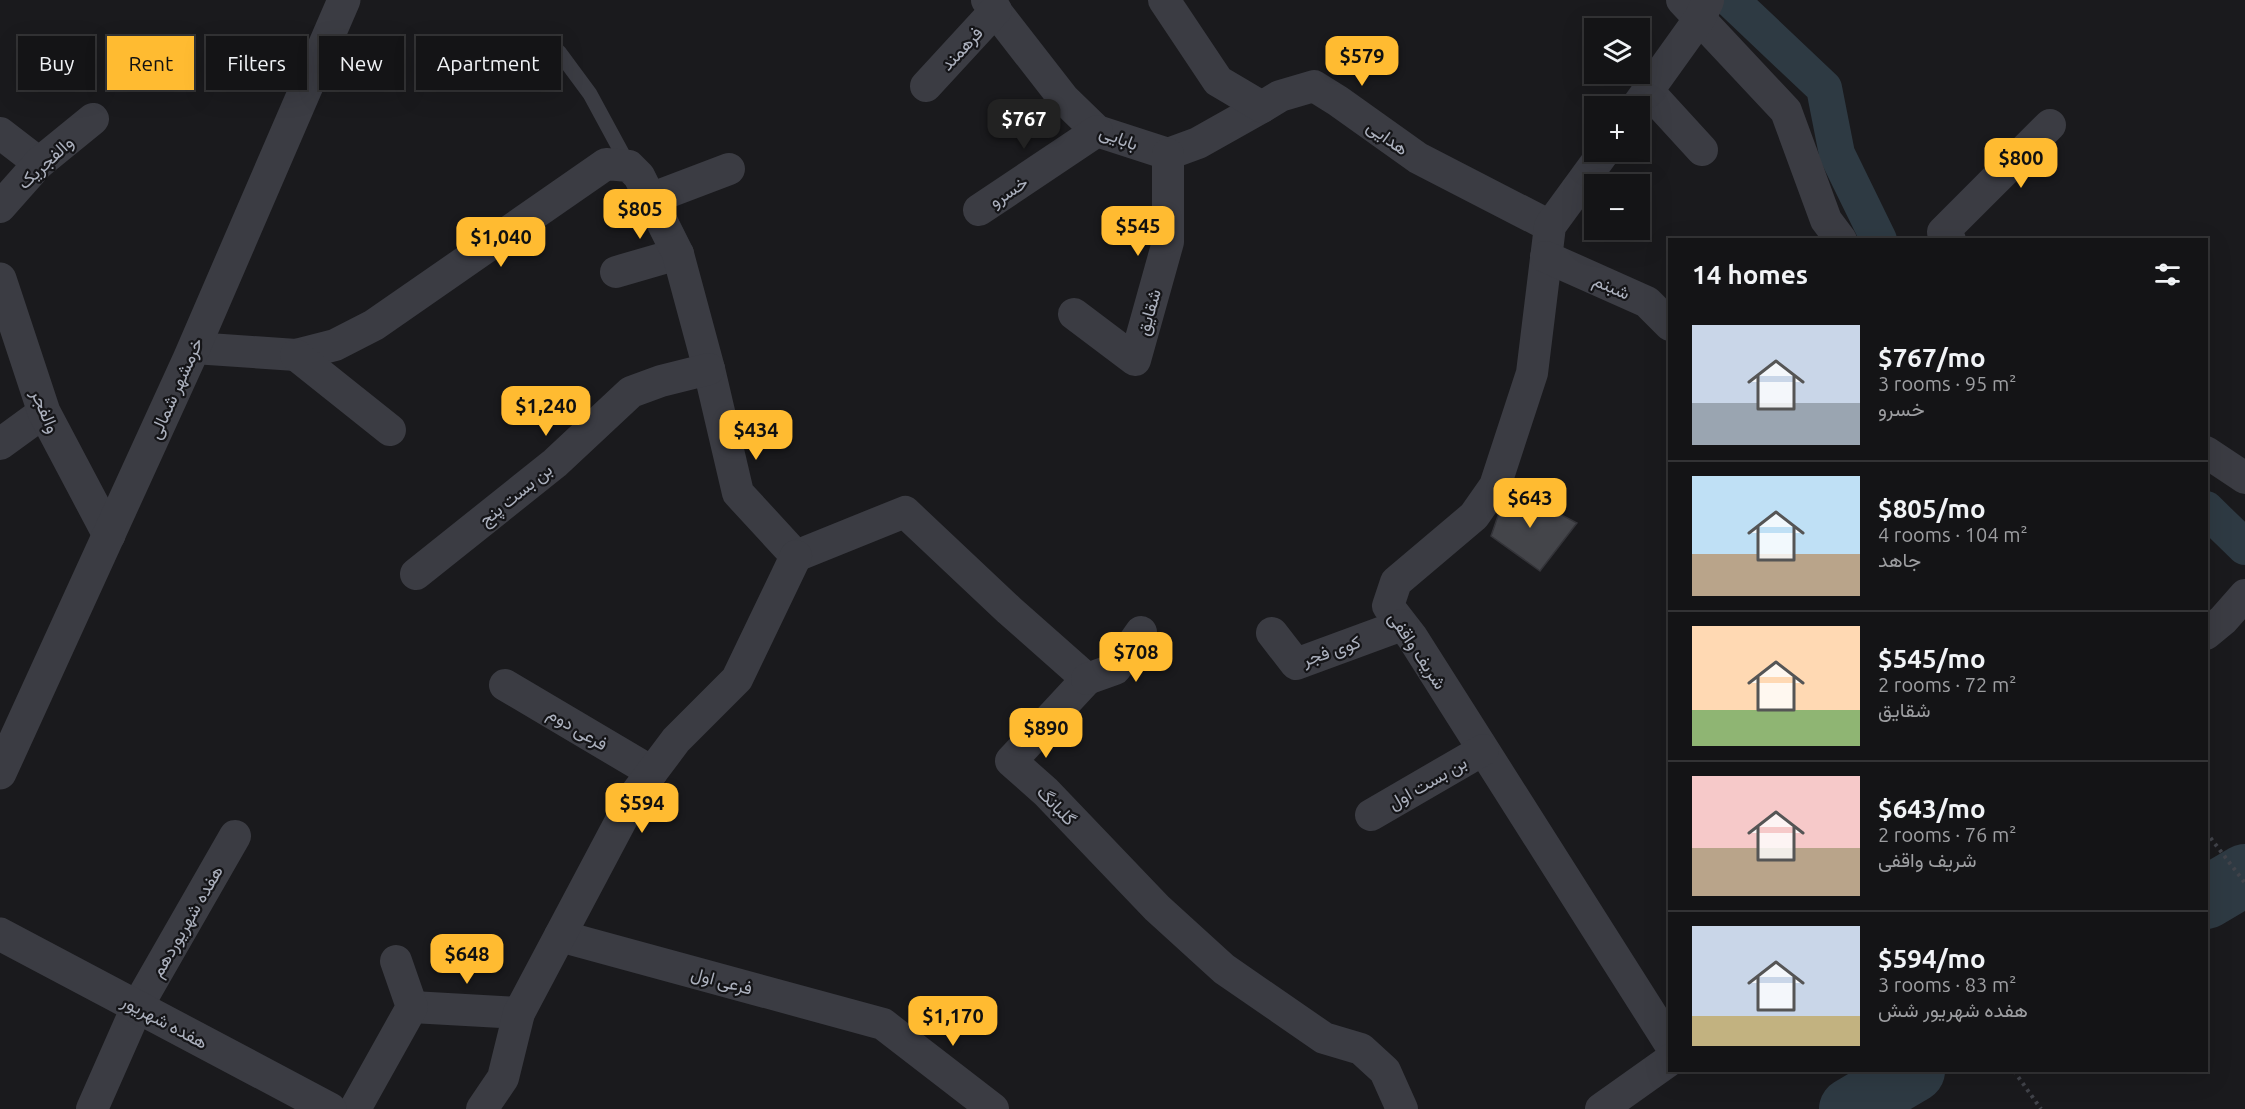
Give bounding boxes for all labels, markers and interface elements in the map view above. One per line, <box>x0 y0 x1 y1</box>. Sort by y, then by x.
map controls <box>1584 18 1650 240</box>
button: layers <box>1584 18 1650 84</box>
street label: فرهمند <box>936 22 988 75</box>
chip: Buy <box>18 36 95 90</box>
chip: Rent <box>107 36 194 90</box>
chip: Filters <box>206 36 307 90</box>
chip: New <box>319 36 404 90</box>
chip: Apartment <box>416 36 561 90</box>
pin: $579 <box>1326 36 1398 87</box>
text: $579 <box>1339 44 1385 67</box>
button: + <box>1584 96 1650 162</box>
pin: $767 <box>988 99 1060 150</box>
text: $767 <box>1001 107 1047 130</box>
street label: هدایی <box>1362 115 1412 160</box>
street label: بابایی <box>1096 121 1141 155</box>
street label: والفجریک <box>13 131 78 194</box>
pin: $800 <box>1985 138 2057 189</box>
text: $800 <box>1998 146 2044 169</box>
street label: خسرو <box>985 171 1032 212</box>
button: − <box>1584 174 1650 240</box>
pin: $805 <box>604 189 676 240</box>
text: $805 <box>617 197 663 220</box>
pin: $545 <box>1102 206 1174 257</box>
text: $545 <box>1115 214 1161 237</box>
pin: $1,040 <box>452 217 550 268</box>
text: $1,040 <box>470 225 532 248</box>
icon: filters <box>2151 258 2184 291</box>
text: 14 homes <box>1692 260 1808 289</box>
street label: شبنم <box>1589 269 1633 306</box>
street label: شقایق <box>1132 286 1166 338</box>
street label: خرمشهر شمالی <box>144 334 208 442</box>
text: $767/mo <box>1878 343 1986 372</box>
icon: home <box>1740 349 1812 421</box>
text: 3 rooms · 95 m² <box>1878 372 2016 395</box>
street label: والفجر <box>26 385 64 437</box>
pin: $1,240 <box>497 386 595 437</box>
text: $1,240 <box>515 394 577 417</box>
text: خسرو <box>1878 397 1925 420</box>
pin: $434 <box>720 410 792 461</box>
text: $434 <box>733 418 779 441</box>
street label: بن بست پنج <box>475 459 557 532</box>
pin: $643 <box>1494 478 1566 529</box>
text: $643 <box>1507 486 1553 509</box>
text: $805/mo <box>1878 494 1986 523</box>
icon: home <box>1740 500 1812 572</box>
text: 4 rooms · 104 m² <box>1878 523 2028 546</box>
text: جاهد <box>1878 548 1921 571</box>
street label: شریف واقفی <box>1383 608 1451 693</box>
street label: کوی فجر <box>1298 631 1363 671</box>
pin: $708 <box>1100 632 1172 683</box>
text: $708 <box>1113 640 1159 663</box>
text: $545/mo <box>1878 644 1986 673</box>
icon: home <box>1740 650 1812 722</box>
text: 2 rooms · 72 m² <box>1878 673 2016 696</box>
text: شقایق <box>1878 698 1931 721</box>
street label: فرعی دوم <box>543 702 612 756</box>
pin: $890 <box>1010 708 1082 759</box>
text: $890 <box>1023 716 1069 739</box>
street label: بن بست اول <box>1384 751 1471 814</box>
street label: گلبانگ <box>1033 781 1080 829</box>
pin: $594 <box>606 783 678 834</box>
text: $594 <box>619 791 665 814</box>
text: $643/mo <box>1878 794 1986 823</box>
icon: home <box>1740 800 1812 872</box>
text: 2 rooms · 76 m² <box>1878 823 2016 846</box>
text: شریف واقفی <box>1878 848 1977 871</box>
street label: هفده شهریوردهم <box>146 862 229 982</box>
pin: $648 <box>431 934 503 985</box>
text: $648 <box>444 942 490 965</box>
text: $594/mo <box>1878 944 1986 973</box>
icon: home <box>1740 950 1812 1022</box>
street label: فرعی اول <box>689 962 755 1000</box>
text: 3 rooms · 83 m² <box>1878 973 2016 996</box>
street label: هفده شهریور <box>117 990 211 1054</box>
pin: $1,170 <box>904 996 1002 1047</box>
text: هفده شهریور شش <box>1878 998 2028 1021</box>
text: $1,170 <box>922 1004 984 1027</box>

